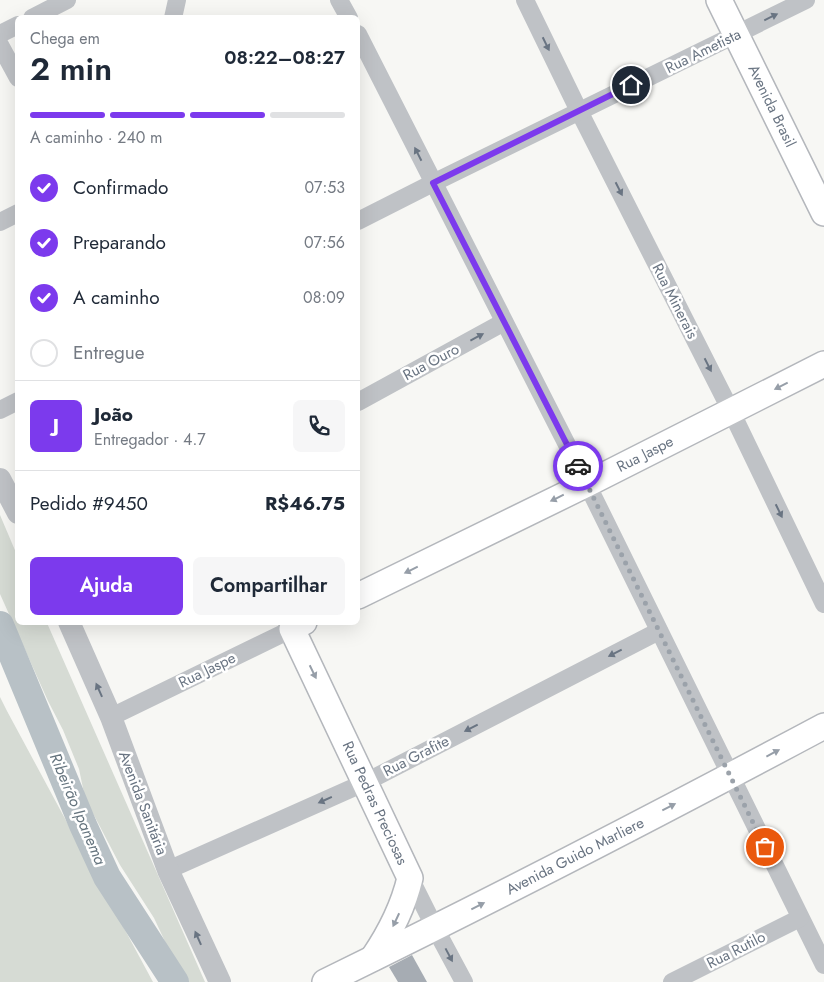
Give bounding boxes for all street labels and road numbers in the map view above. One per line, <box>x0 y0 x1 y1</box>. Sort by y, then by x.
street label: Rua Ametista <box>661 23 745 79</box>
street label: Avenida Brasil <box>743 61 801 151</box>
street label: Rua Minerais <box>647 259 703 343</box>
street label: Rua Ouro <box>399 338 463 386</box>
street label: Rua Jaspe <box>613 430 677 478</box>
street label: Rua Jaspe <box>175 647 240 693</box>
street label: Rua Grafite <box>379 730 453 782</box>
street label: Rua Pedras Preciosas <box>337 738 413 868</box>
street label: Avenida Sanitária <box>113 748 173 858</box>
street label: Avenida Guido Marliere <box>502 812 648 900</box>
street label: Rua Rutilo <box>703 926 769 974</box>

